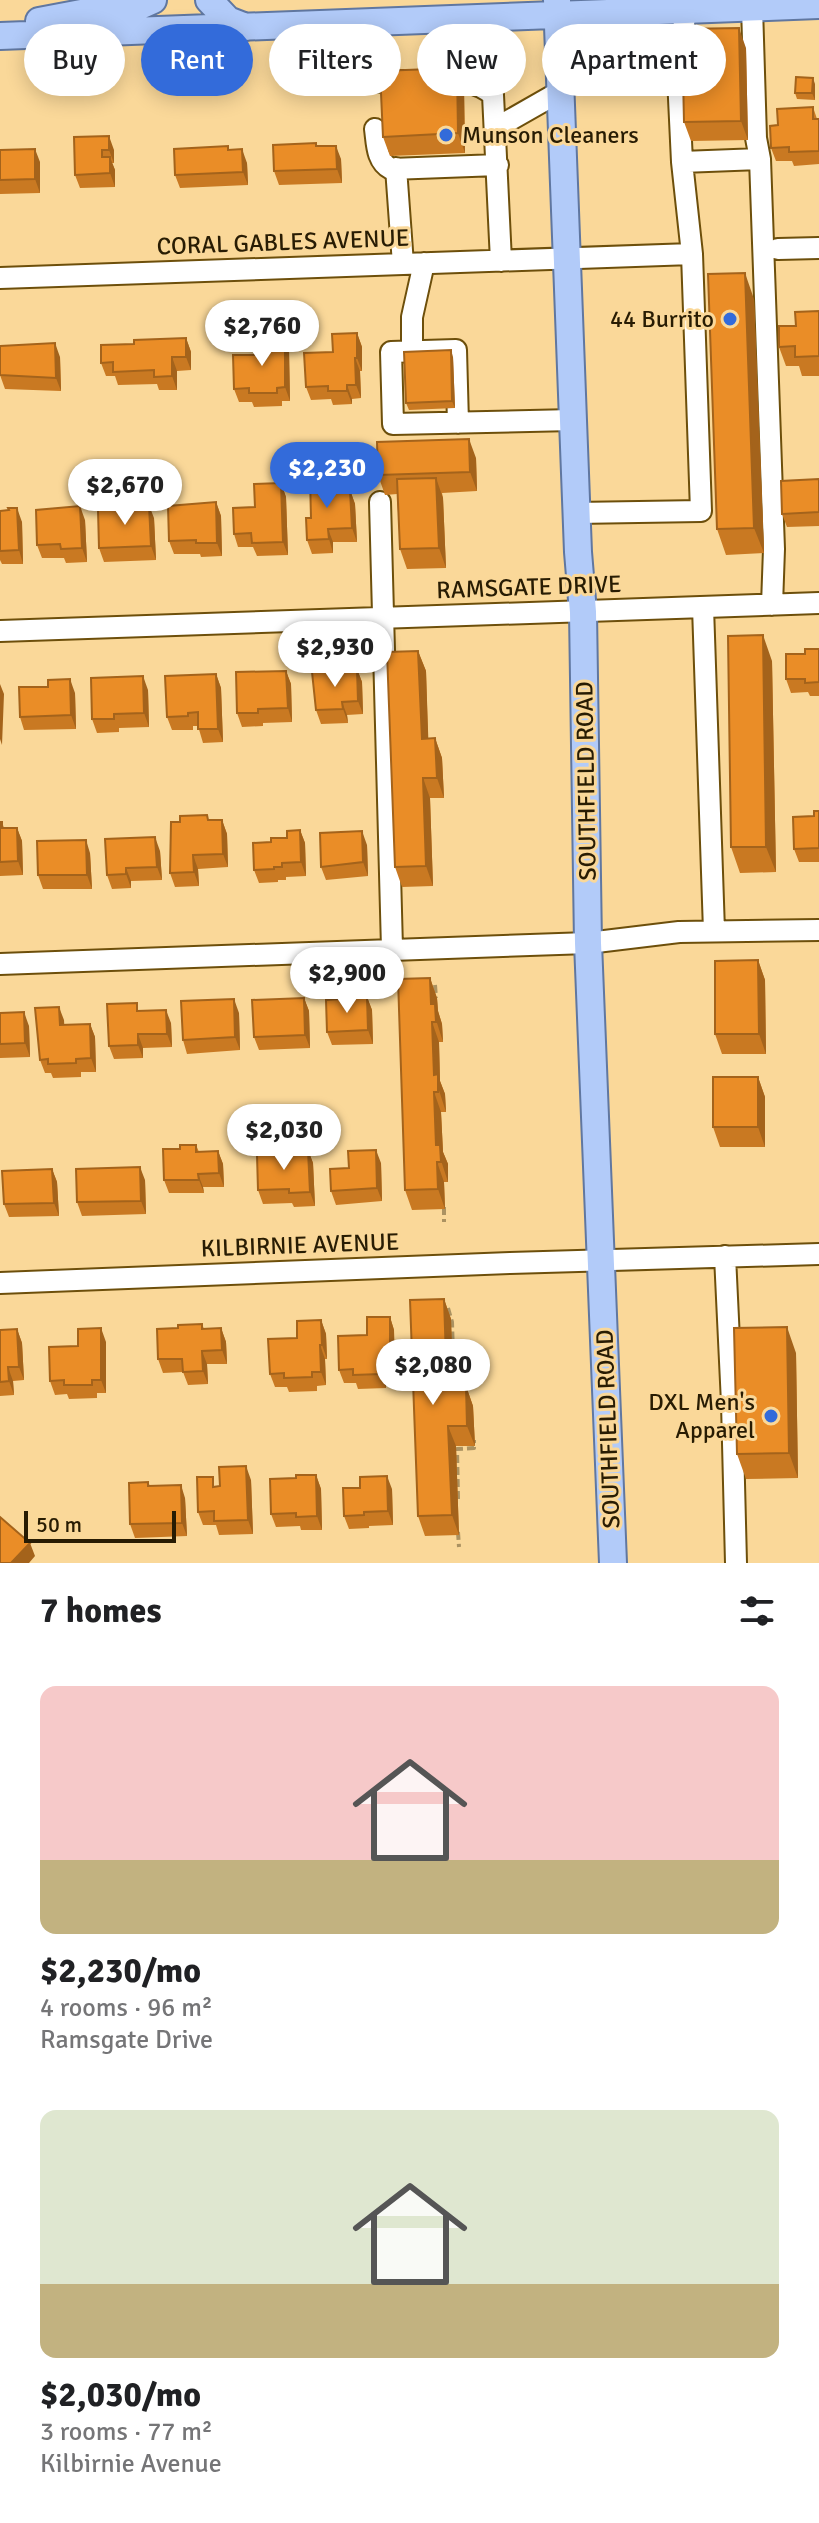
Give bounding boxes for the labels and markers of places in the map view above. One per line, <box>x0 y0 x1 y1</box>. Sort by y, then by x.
place label: Munson Cleaners <box>462 120 639 150</box>
marker: Munson Cleaners <box>437 126 455 144</box>
pin: $2,760 <box>197 300 327 368</box>
place label: 44 Burrito <box>610 304 714 334</box>
marker: 44 Burrito <box>721 310 739 328</box>
pin: $2,230 <box>262 442 392 510</box>
pin: $2,670 <box>60 459 190 527</box>
pin: $2,930 <box>270 621 400 689</box>
pin: $2,900 <box>282 947 412 1015</box>
pin: $2,030 <box>219 1104 349 1172</box>
pin: $2,080 <box>368 1339 498 1407</box>
place label: DXL Men's Apparel <box>648 1387 755 1445</box>
marker: DXL Men's Apparel <box>762 1407 780 1425</box>

